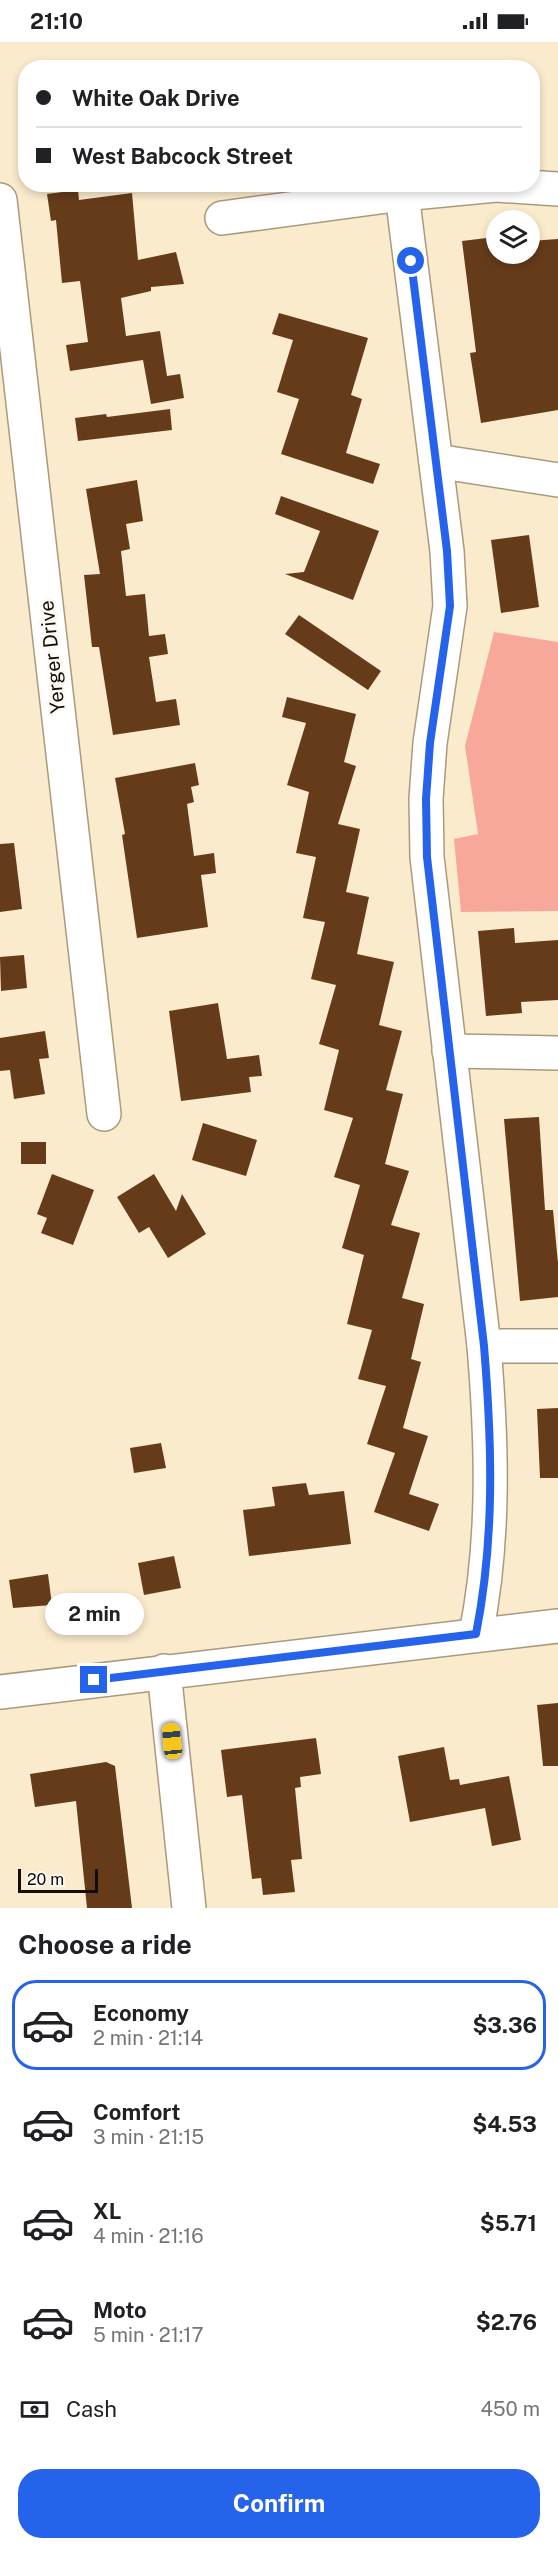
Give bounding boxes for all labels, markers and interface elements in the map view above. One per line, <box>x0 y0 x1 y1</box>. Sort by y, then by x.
text: 21:10 <box>30 8 83 34</box>
text: White Oak Drive <box>72 85 240 111</box>
text: West Babcock Street <box>72 143 293 169</box>
map controls <box>486 210 540 264</box>
button: layers <box>486 210 540 264</box>
route start <box>397 247 424 274</box>
street label: Yerger Drive <box>34 599 70 715</box>
callout: 2 min <box>44 1593 144 1635</box>
text: 2 min <box>68 1602 121 1626</box>
route end <box>80 1666 107 1693</box>
car <box>161 1722 183 1760</box>
scale bar <box>18 1866 98 1894</box>
text: 20 m <box>27 1870 64 1889</box>
text: Choose a ride <box>18 1928 192 1960</box>
icon: car <box>21 1998 75 2052</box>
text: Economy <box>93 2000 189 2026</box>
text: $3.36 <box>472 2012 537 2038</box>
text: 2 min · 21:14 <box>93 2026 203 2050</box>
icon: car <box>21 2097 75 2151</box>
text: Comfort <box>93 2099 180 2125</box>
text: $4.53 <box>472 2111 537 2137</box>
text: 3 min · 21:15 <box>93 2125 204 2149</box>
icon: car <box>21 2196 75 2250</box>
text: XL <box>93 2198 121 2224</box>
text: $5.71 <box>480 2210 537 2236</box>
text: 4 min · 21:16 <box>93 2224 204 2248</box>
icon: car <box>21 2295 75 2349</box>
text: Moto <box>93 2297 147 2323</box>
text: $2.76 <box>476 2309 537 2335</box>
text: 5 min · 21:17 <box>93 2323 204 2347</box>
icon: cash <box>18 2393 51 2426</box>
text: Cash <box>66 2396 117 2422</box>
text: 450 m <box>480 2397 540 2421</box>
button: Confirm <box>18 2469 540 2538</box>

